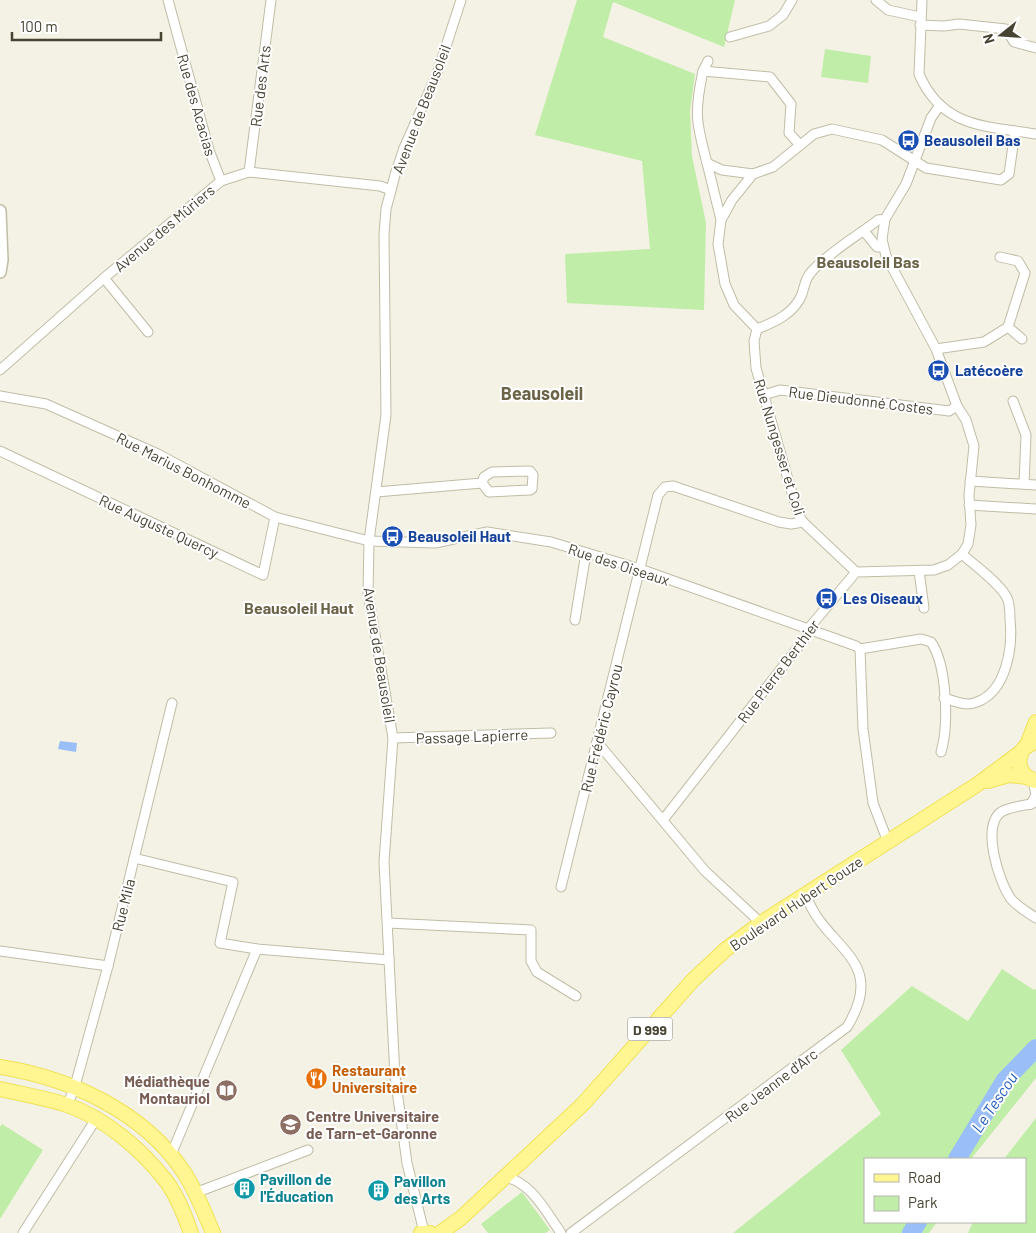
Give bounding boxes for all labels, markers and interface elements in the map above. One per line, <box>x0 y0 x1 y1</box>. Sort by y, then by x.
scale bar <box>12 10 161 42</box>
north arrow <box>976 10 1026 60</box>
text: 100 m <box>20 17 58 35</box>
text: N <box>979 32 998 46</box>
street label: Avenue de Beausoleil <box>388 42 454 176</box>
street label: Rue des Arts <box>246 44 274 128</box>
street label: Rue des Acacias <box>174 52 220 158</box>
bus stop icon: Beausoleil Bas <box>896 128 920 152</box>
place label: Beausoleil Bas <box>924 131 1021 149</box>
street label: Avenue des Mûriers <box>110 181 218 275</box>
district label: Beausoleil Bas <box>817 252 919 271</box>
bus stop icon: Latécoère <box>927 358 951 382</box>
place label: Latécoère <box>955 361 1023 379</box>
street label: Rue Nungesser et Coli <box>751 377 809 517</box>
district label: Beausoleil <box>501 382 583 404</box>
street label: Rue Dieudonné Costes <box>788 382 934 418</box>
street label: Rue Marius Bonhomme <box>114 428 254 512</box>
street label: Rue Auguste Quercy <box>96 490 222 562</box>
bus stop icon: Beausoleil Haut <box>380 524 404 548</box>
place label: Beausoleil Haut <box>408 527 511 545</box>
street label: Rue des Oiseaux <box>566 539 672 589</box>
street label: Avenue de Beausoleil <box>360 586 400 724</box>
bus stop icon: Les Oiseaux <box>815 586 839 610</box>
place label: Les Oiseaux <box>843 589 923 607</box>
district label: Beausoleil Haut <box>244 598 354 617</box>
street label: Rue Pierre Berthier <box>733 615 823 726</box>
street label: Rue Frédéric Cayrou <box>576 662 626 794</box>
street label: Passage Lapierre <box>415 725 529 747</box>
street label: Boulevard Hubert Gouze <box>726 852 866 954</box>
street label: Rue Mila <box>108 877 138 933</box>
road number: D 999 <box>628 1018 672 1040</box>
street label: Rue Jeanne d'Arc <box>721 1044 821 1126</box>
place label: Restaurant Universitaire <box>332 1061 417 1096</box>
restaurant icon: Restaurant Universitaire <box>304 1067 328 1091</box>
water label: Le Tescou <box>967 1068 1021 1136</box>
place label: Médiathèque Montauriol <box>124 1072 210 1107</box>
library icon: Médiathèque Montauriol <box>214 1078 238 1102</box>
place label: Centre Universitaire de Tarn-et-Garonne <box>306 1107 439 1142</box>
school or university icon: Centre Universitaire de Tarn-et-Garonne <box>278 1113 302 1137</box>
legend <box>864 1158 1026 1223</box>
text: Road <box>908 1168 941 1186</box>
place label: Pavillon de l'Éducation <box>260 1170 334 1205</box>
place label: Pavillon des Arts <box>394 1172 451 1207</box>
building icon: Pavillon de l'Éducation <box>232 1176 256 1200</box>
building icon: Pavillon des Arts <box>366 1178 390 1202</box>
text: Park <box>908 1193 938 1211</box>

